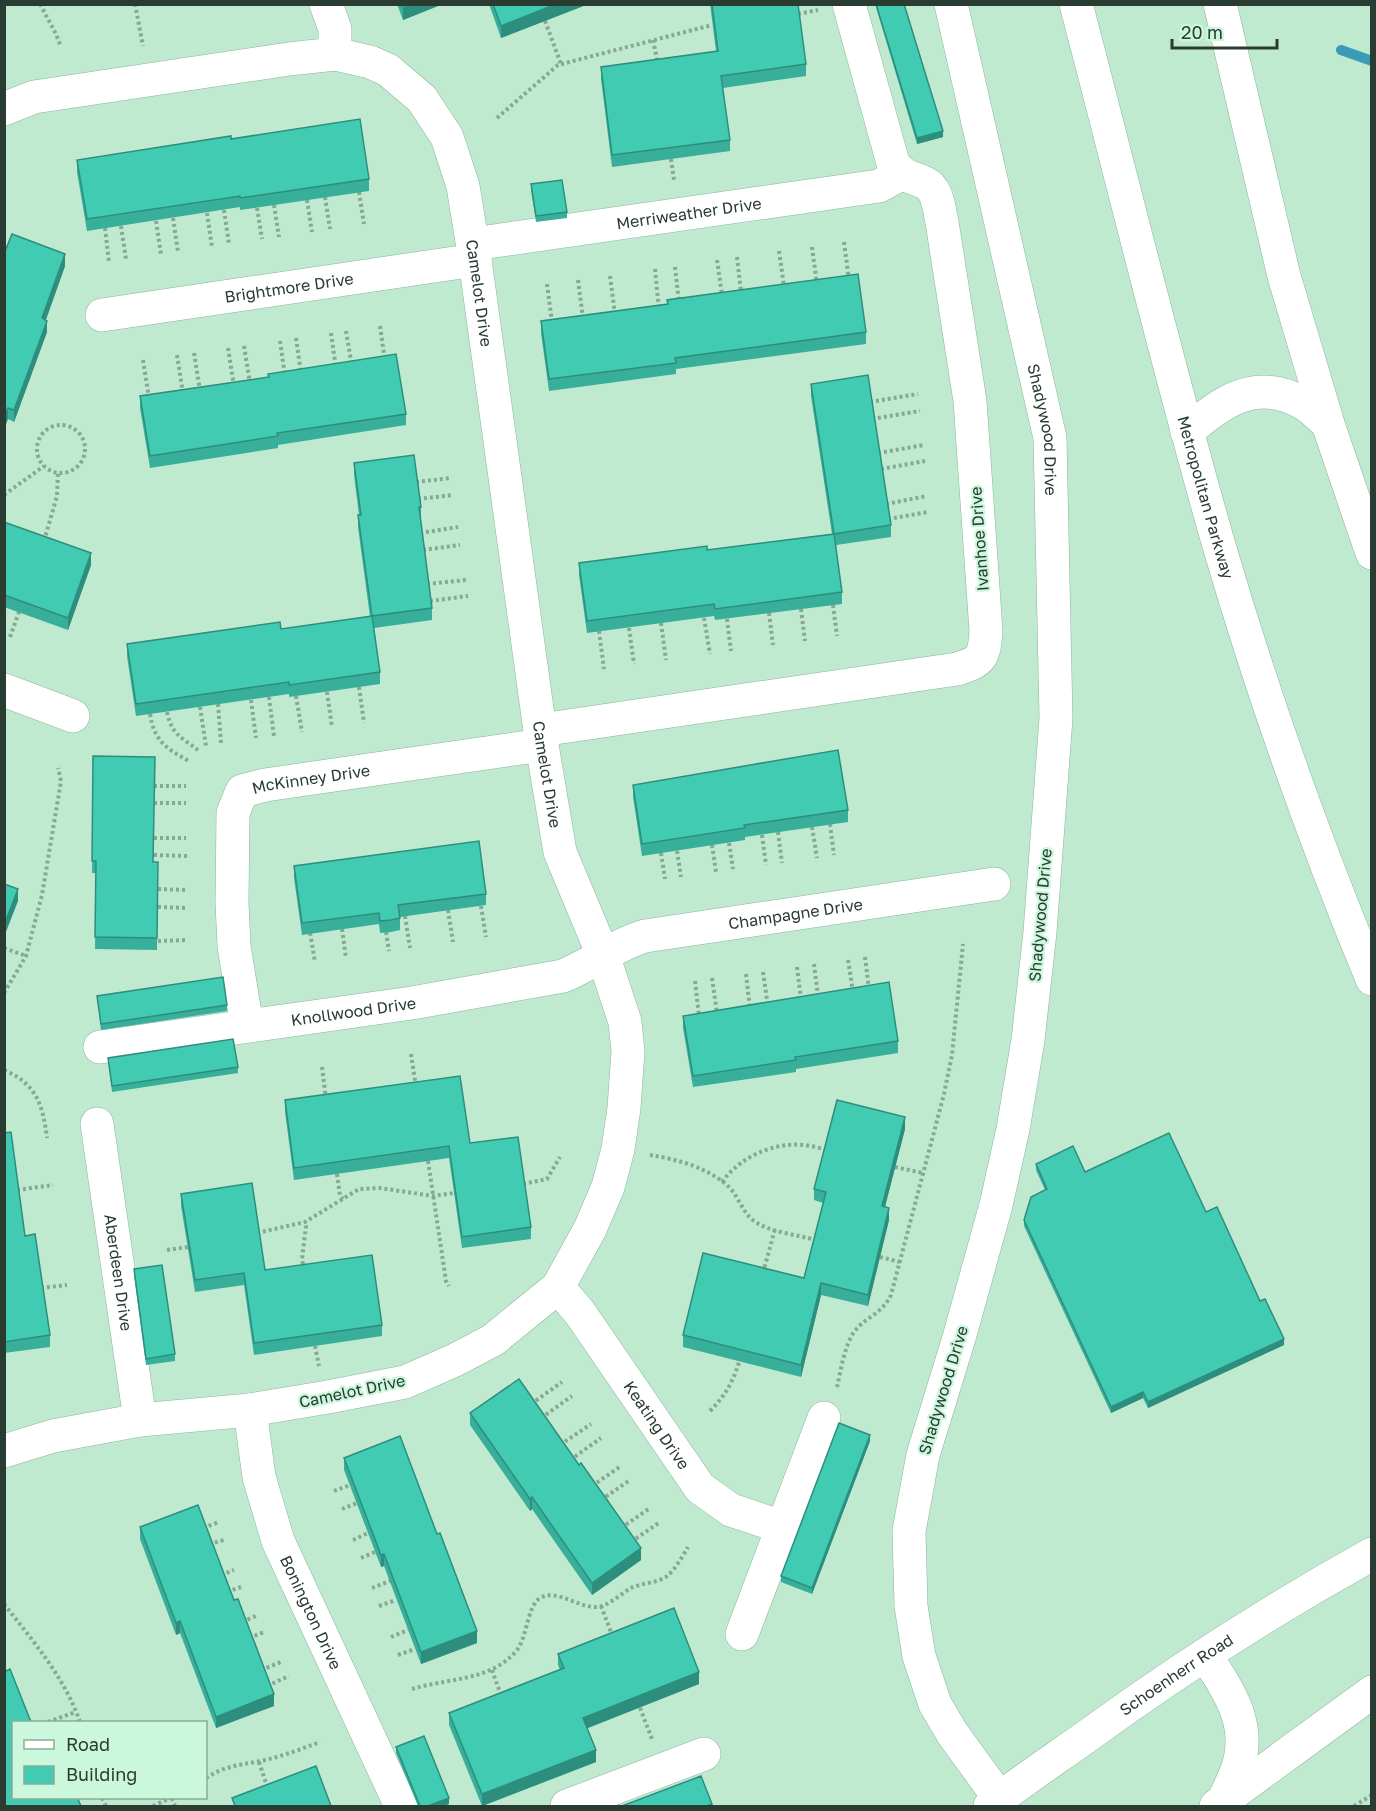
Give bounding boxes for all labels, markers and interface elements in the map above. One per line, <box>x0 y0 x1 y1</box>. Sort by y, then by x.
scale bar <box>1172 12 1277 50</box>
text: 20 m <box>1181 21 1223 43</box>
street label: Merriweather Drive <box>615 193 763 233</box>
street label: Camelot Drive <box>462 238 497 348</box>
street label: Brightmore Drive <box>223 268 355 307</box>
street label: Shadywood Drive <box>1023 362 1061 496</box>
street label: Metropolitan Parkway <box>1173 413 1238 581</box>
street label: Ivanhoe Drive <box>965 486 993 592</box>
street label: Camelot Drive <box>529 720 566 829</box>
street label: McKinney Drive <box>250 760 371 798</box>
street label: Shadywood Drive <box>1024 848 1056 982</box>
street label: Champagne Drive <box>727 894 864 933</box>
street label: Knollwood Drive <box>290 993 417 1030</box>
street label: Aberdeen Drive <box>100 1213 137 1332</box>
street label: Shadywood Drive <box>914 1323 972 1457</box>
street label: Camelot Drive <box>297 1370 407 1412</box>
street label: Keating Drive <box>620 1377 694 1473</box>
street label: Bonington Drive <box>276 1552 346 1673</box>
street label: Schoenherr Road <box>1116 1629 1237 1720</box>
legend <box>12 1721 207 1799</box>
text: Road <box>66 1733 110 1755</box>
text: Building <box>66 1763 137 1785</box>

